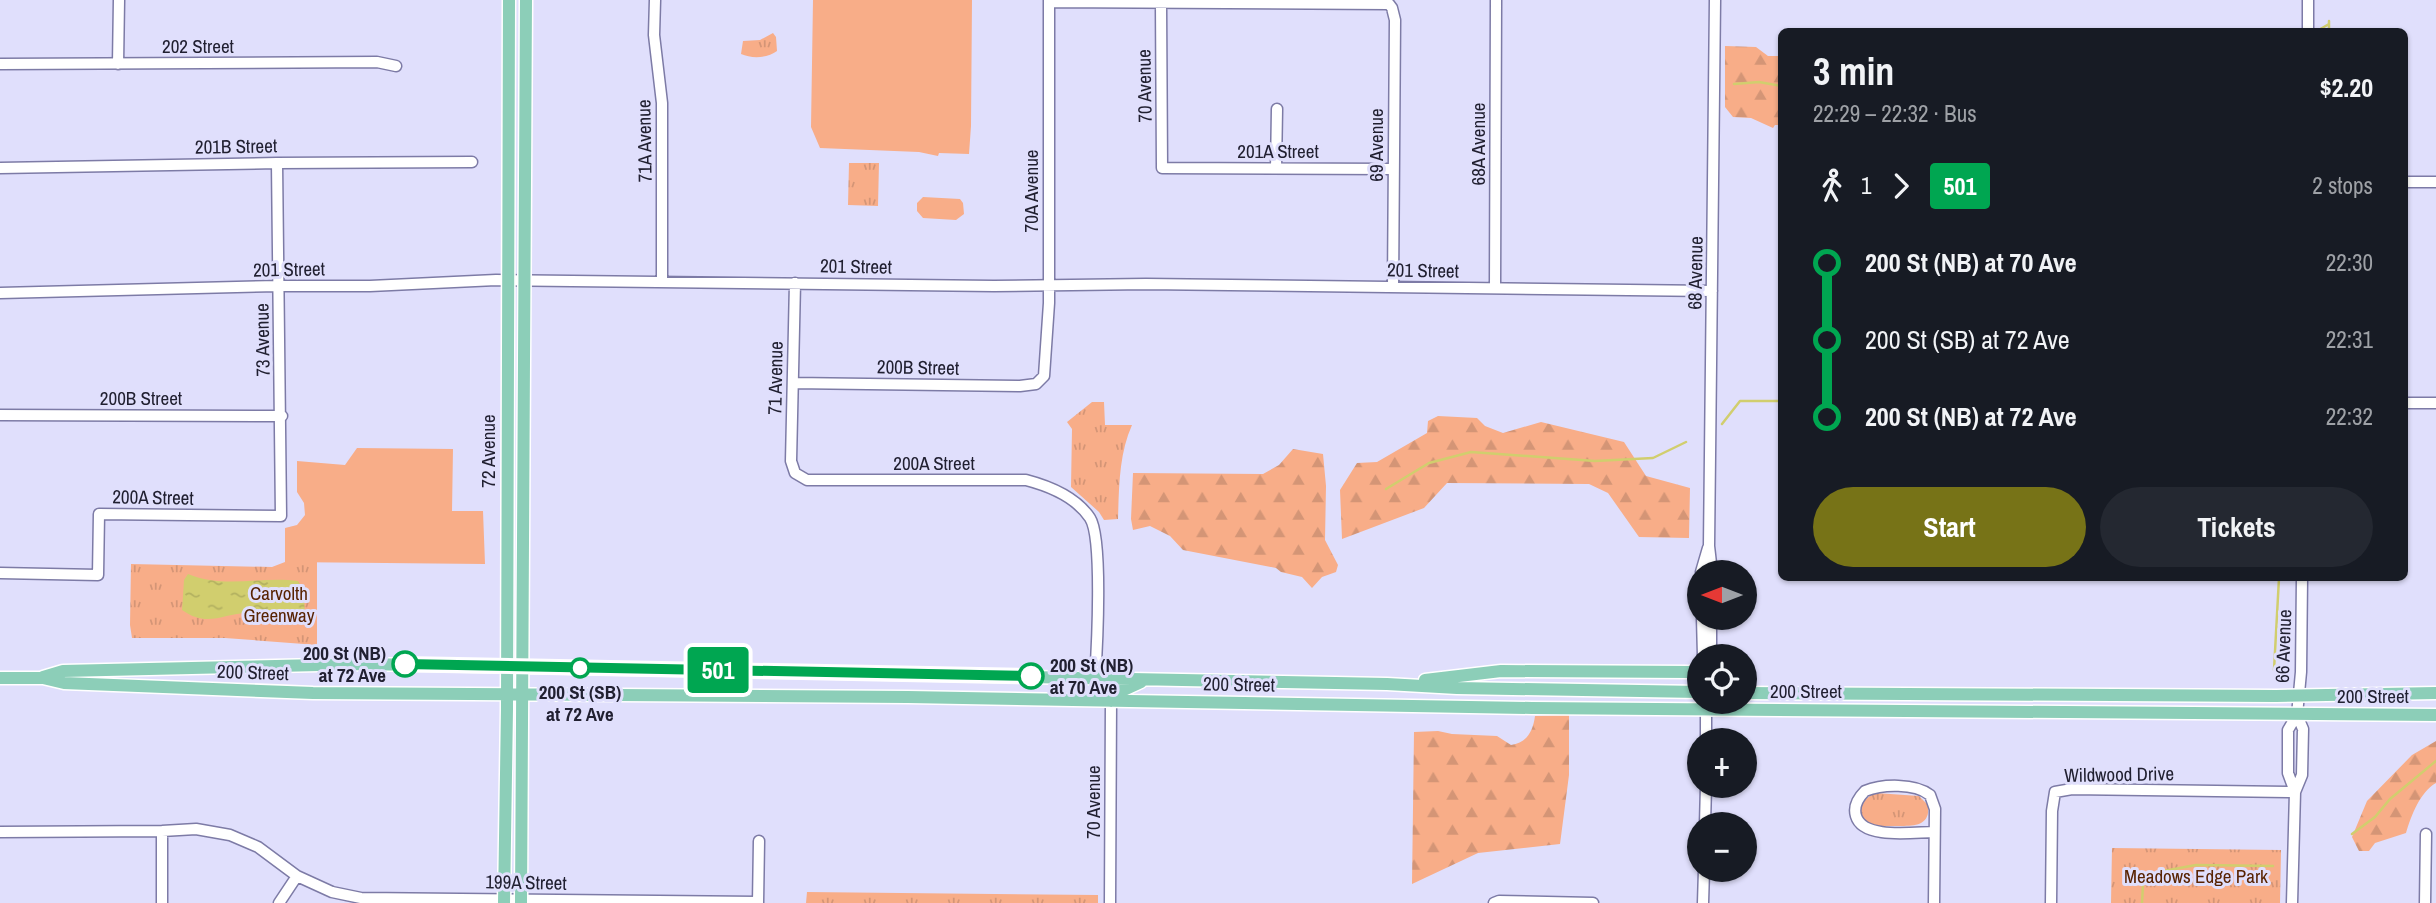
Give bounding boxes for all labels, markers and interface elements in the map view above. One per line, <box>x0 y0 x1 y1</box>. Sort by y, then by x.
street label: 202 Street <box>162 33 235 59</box>
text: 3 min <box>1813 46 1894 97</box>
street label: 70 Avenue <box>1130 49 1158 123</box>
text: $2.20 <box>2320 70 2373 105</box>
text: 22:29 – 22:32 · Bus <box>1813 98 1977 129</box>
street label: 71A Avenue <box>630 99 658 183</box>
street label: 68A Avenue <box>1465 103 1491 185</box>
street label: 69 Avenue <box>1363 108 1389 182</box>
street label: 201B Street <box>195 132 278 160</box>
street label: 201A Street <box>1237 138 1319 164</box>
street label: 70A Avenue <box>1018 150 1044 232</box>
icon: walk <box>1813 167 1851 205</box>
icon: forward <box>1882 167 1920 205</box>
text: 1 <box>1861 170 1872 201</box>
text: 501 <box>1944 170 1976 202</box>
text: 2 stops <box>2312 170 2373 201</box>
street label: 68 Avenue <box>1681 236 1709 310</box>
text: 200 St (NB) at 70 Ave <box>1865 245 2077 280</box>
text: 22:30 <box>2326 247 2373 278</box>
street label: 201 Street <box>820 252 893 280</box>
street label: 201 Street <box>253 255 326 283</box>
street label: 201 Street <box>1387 256 1460 284</box>
street label: 73 Avenue <box>248 303 276 377</box>
text: 200 St (SB) at 72 Ave <box>1865 322 2070 357</box>
text: 22:31 <box>2326 324 2373 355</box>
street label: 71 Avenue <box>761 341 789 415</box>
street label: 200B Street <box>877 353 960 381</box>
street label: 200B Street <box>100 385 183 411</box>
text: 200 St (NB) at 72 Ave <box>1865 399 2077 434</box>
text: 22:32 <box>2326 401 2373 432</box>
street label: 72 Avenue <box>475 414 501 488</box>
street label: 200A Street <box>893 450 975 476</box>
street label: 200A Street <box>112 483 195 511</box>
button: Start <box>1813 487 2086 567</box>
button: Tickets <box>2100 487 2373 567</box>
north arrow <box>1687 560 1757 630</box>
map controls <box>1687 560 1757 882</box>
park label: Carvolth Greenway <box>243 580 315 628</box>
street label: 66 Avenue <box>2269 609 2297 683</box>
place label: 200 St (NB) at 72 Ave <box>303 640 386 688</box>
button: locate <box>1687 644 1757 714</box>
line badge: 501 <box>678 647 758 693</box>
marker: 200 St (NB) at 72 Ave <box>392 651 418 677</box>
place label: 200 St (NB) at 70 Ave <box>1050 652 1133 700</box>
text: 501 <box>702 654 734 686</box>
street label: 200 Street <box>217 658 290 686</box>
marker: 200 St (SB) at 72 Ave <box>570 658 590 678</box>
marker: 200 St (NB) at 70 Ave <box>1018 663 1044 689</box>
street label: 200 Street <box>1203 670 1276 698</box>
street label: 200 Street <box>1770 678 1843 704</box>
place label: 200 St (SB) at 72 Ave <box>539 679 621 727</box>
street label: 200 Street <box>2337 683 2410 709</box>
button: + <box>1687 728 1757 798</box>
street label: Wildwood Drive <box>2064 760 2174 788</box>
street label: 70 Avenue <box>1080 765 1106 839</box>
button: − <box>1687 812 1757 882</box>
park label: Meadows Edge Park <box>2124 863 2268 889</box>
street label: 199A Street <box>485 868 568 896</box>

